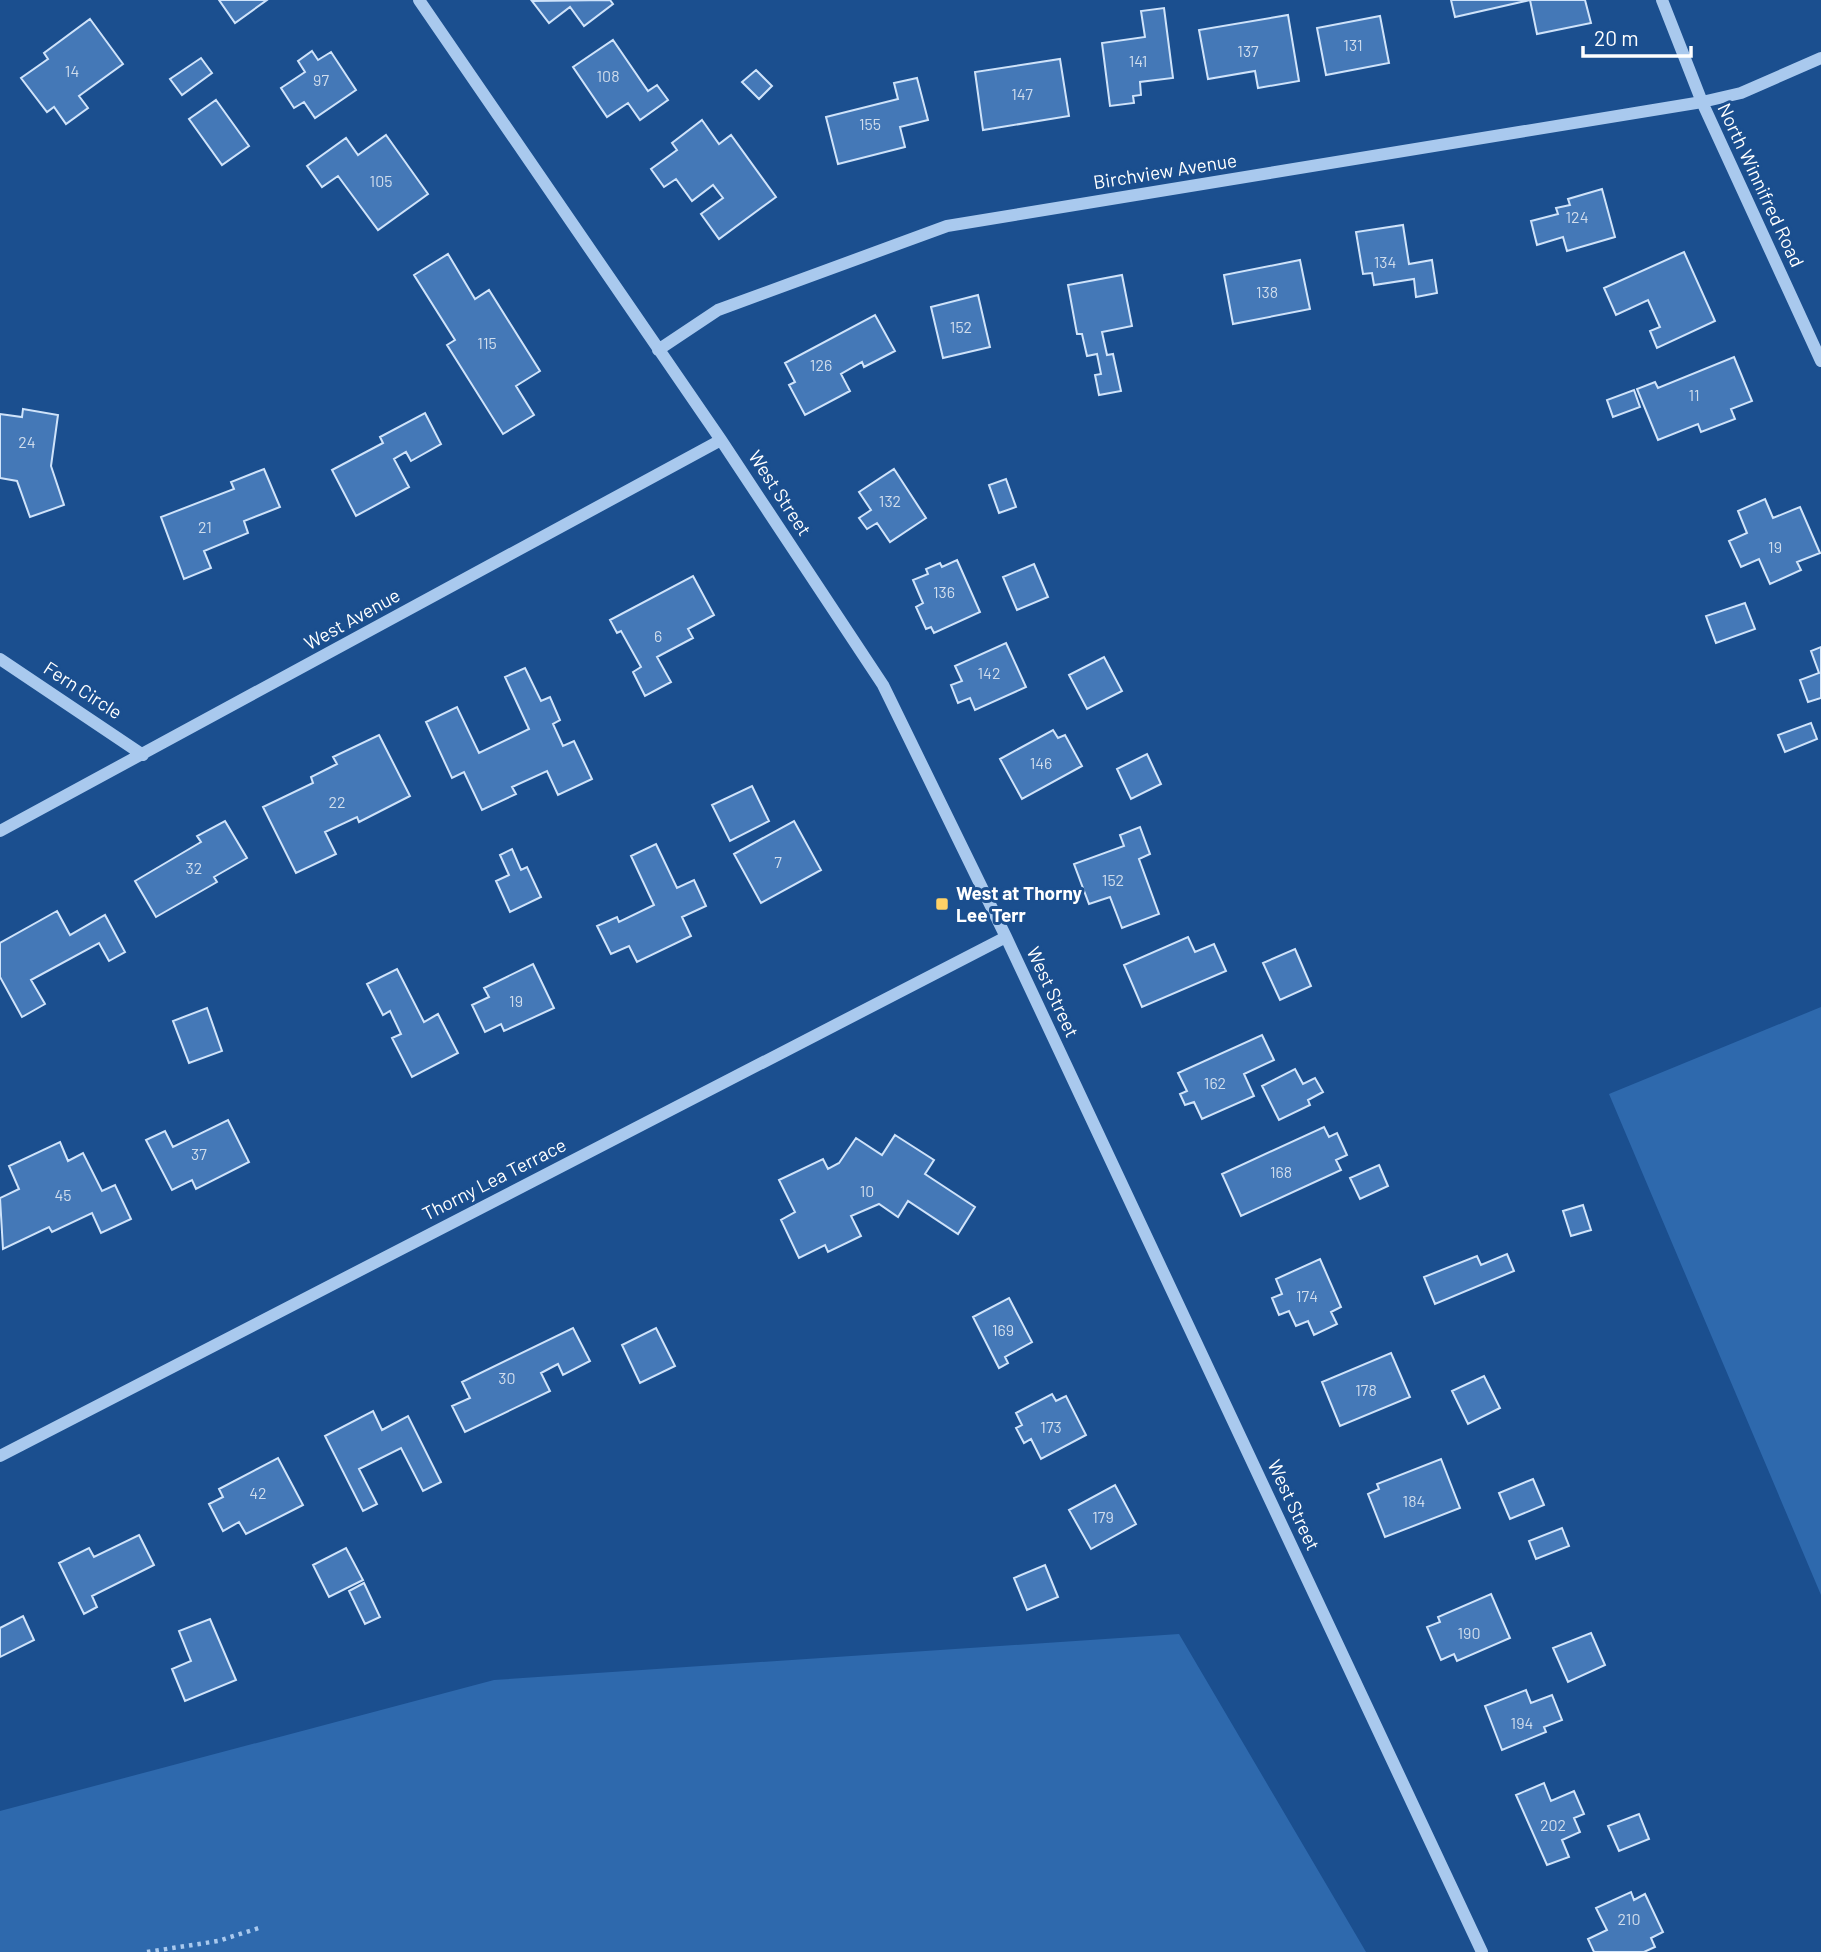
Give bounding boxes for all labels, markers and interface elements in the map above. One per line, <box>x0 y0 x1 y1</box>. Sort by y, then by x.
scale bar <box>1583 14 1692 58</box>
text: 20 m <box>1594 25 1639 50</box>
house number: 131 <box>1343 35 1363 54</box>
house number: 137 <box>1237 41 1259 60</box>
house number: 141 <box>1129 51 1147 70</box>
house number: 14 <box>65 61 79 80</box>
house number: 108 <box>597 66 619 85</box>
house number: 97 <box>313 70 329 89</box>
house number: 147 <box>1011 84 1033 103</box>
street label: North Winnifred Road <box>1713 99 1810 270</box>
house number: 155 <box>859 114 881 133</box>
street label: Birchview Avenue <box>1091 148 1238 193</box>
house number: 105 <box>370 171 392 190</box>
house number: 124 <box>1566 207 1589 226</box>
house number: 134 <box>1374 252 1396 271</box>
house number: 138 <box>1256 282 1278 301</box>
house number: 152 <box>950 317 972 336</box>
house number: 115 <box>477 333 497 352</box>
house number: 126 <box>810 355 832 374</box>
house number: 11 <box>1688 385 1700 404</box>
house number: 24 <box>18 432 36 451</box>
street label: West Street <box>744 446 817 540</box>
house number: 132 <box>879 491 901 510</box>
house number: 21 <box>198 517 212 536</box>
house number: 19 <box>1768 537 1782 556</box>
house number: 136 <box>933 582 955 601</box>
street label: West Avenue <box>300 583 404 654</box>
house number: 6 <box>654 626 662 645</box>
street label: Fern Circle <box>40 656 127 723</box>
house number: 142 <box>978 663 1001 682</box>
house number: 146 <box>1030 753 1052 772</box>
house number: 22 <box>328 792 346 811</box>
house number: 7 <box>774 852 782 871</box>
house number: 32 <box>186 858 202 877</box>
house number: 152 <box>1102 870 1124 889</box>
place label: West at Thorny Lee Terr <box>956 881 1082 926</box>
marker: West at Thorny Lee Terr <box>934 896 950 912</box>
street label: West Street <box>1022 943 1084 1041</box>
house number: 19 <box>509 991 523 1010</box>
house number: 162 <box>1204 1073 1226 1092</box>
street label: Thorny Lea Terrace <box>418 1132 569 1225</box>
house number: 37 <box>191 1144 207 1163</box>
house number: 168 <box>1270 1162 1292 1181</box>
house number: 10 <box>860 1181 874 1200</box>
house number: 45 <box>54 1185 72 1204</box>
house number: 174 <box>1296 1286 1318 1305</box>
house number: 169 <box>992 1320 1014 1339</box>
house number: 30 <box>498 1368 516 1387</box>
house number: 178 <box>1355 1380 1377 1399</box>
house number: 173 <box>1040 1417 1062 1436</box>
street label: West Street <box>1263 1456 1325 1554</box>
house number: 42 <box>249 1483 267 1502</box>
house number: 184 <box>1403 1491 1425 1510</box>
house number: 179 <box>1092 1507 1114 1526</box>
house number: 190 <box>1458 1623 1480 1642</box>
house number: 194 <box>1511 1713 1533 1732</box>
house number: 202 <box>1540 1815 1566 1834</box>
house number: 210 <box>1618 1909 1641 1928</box>

